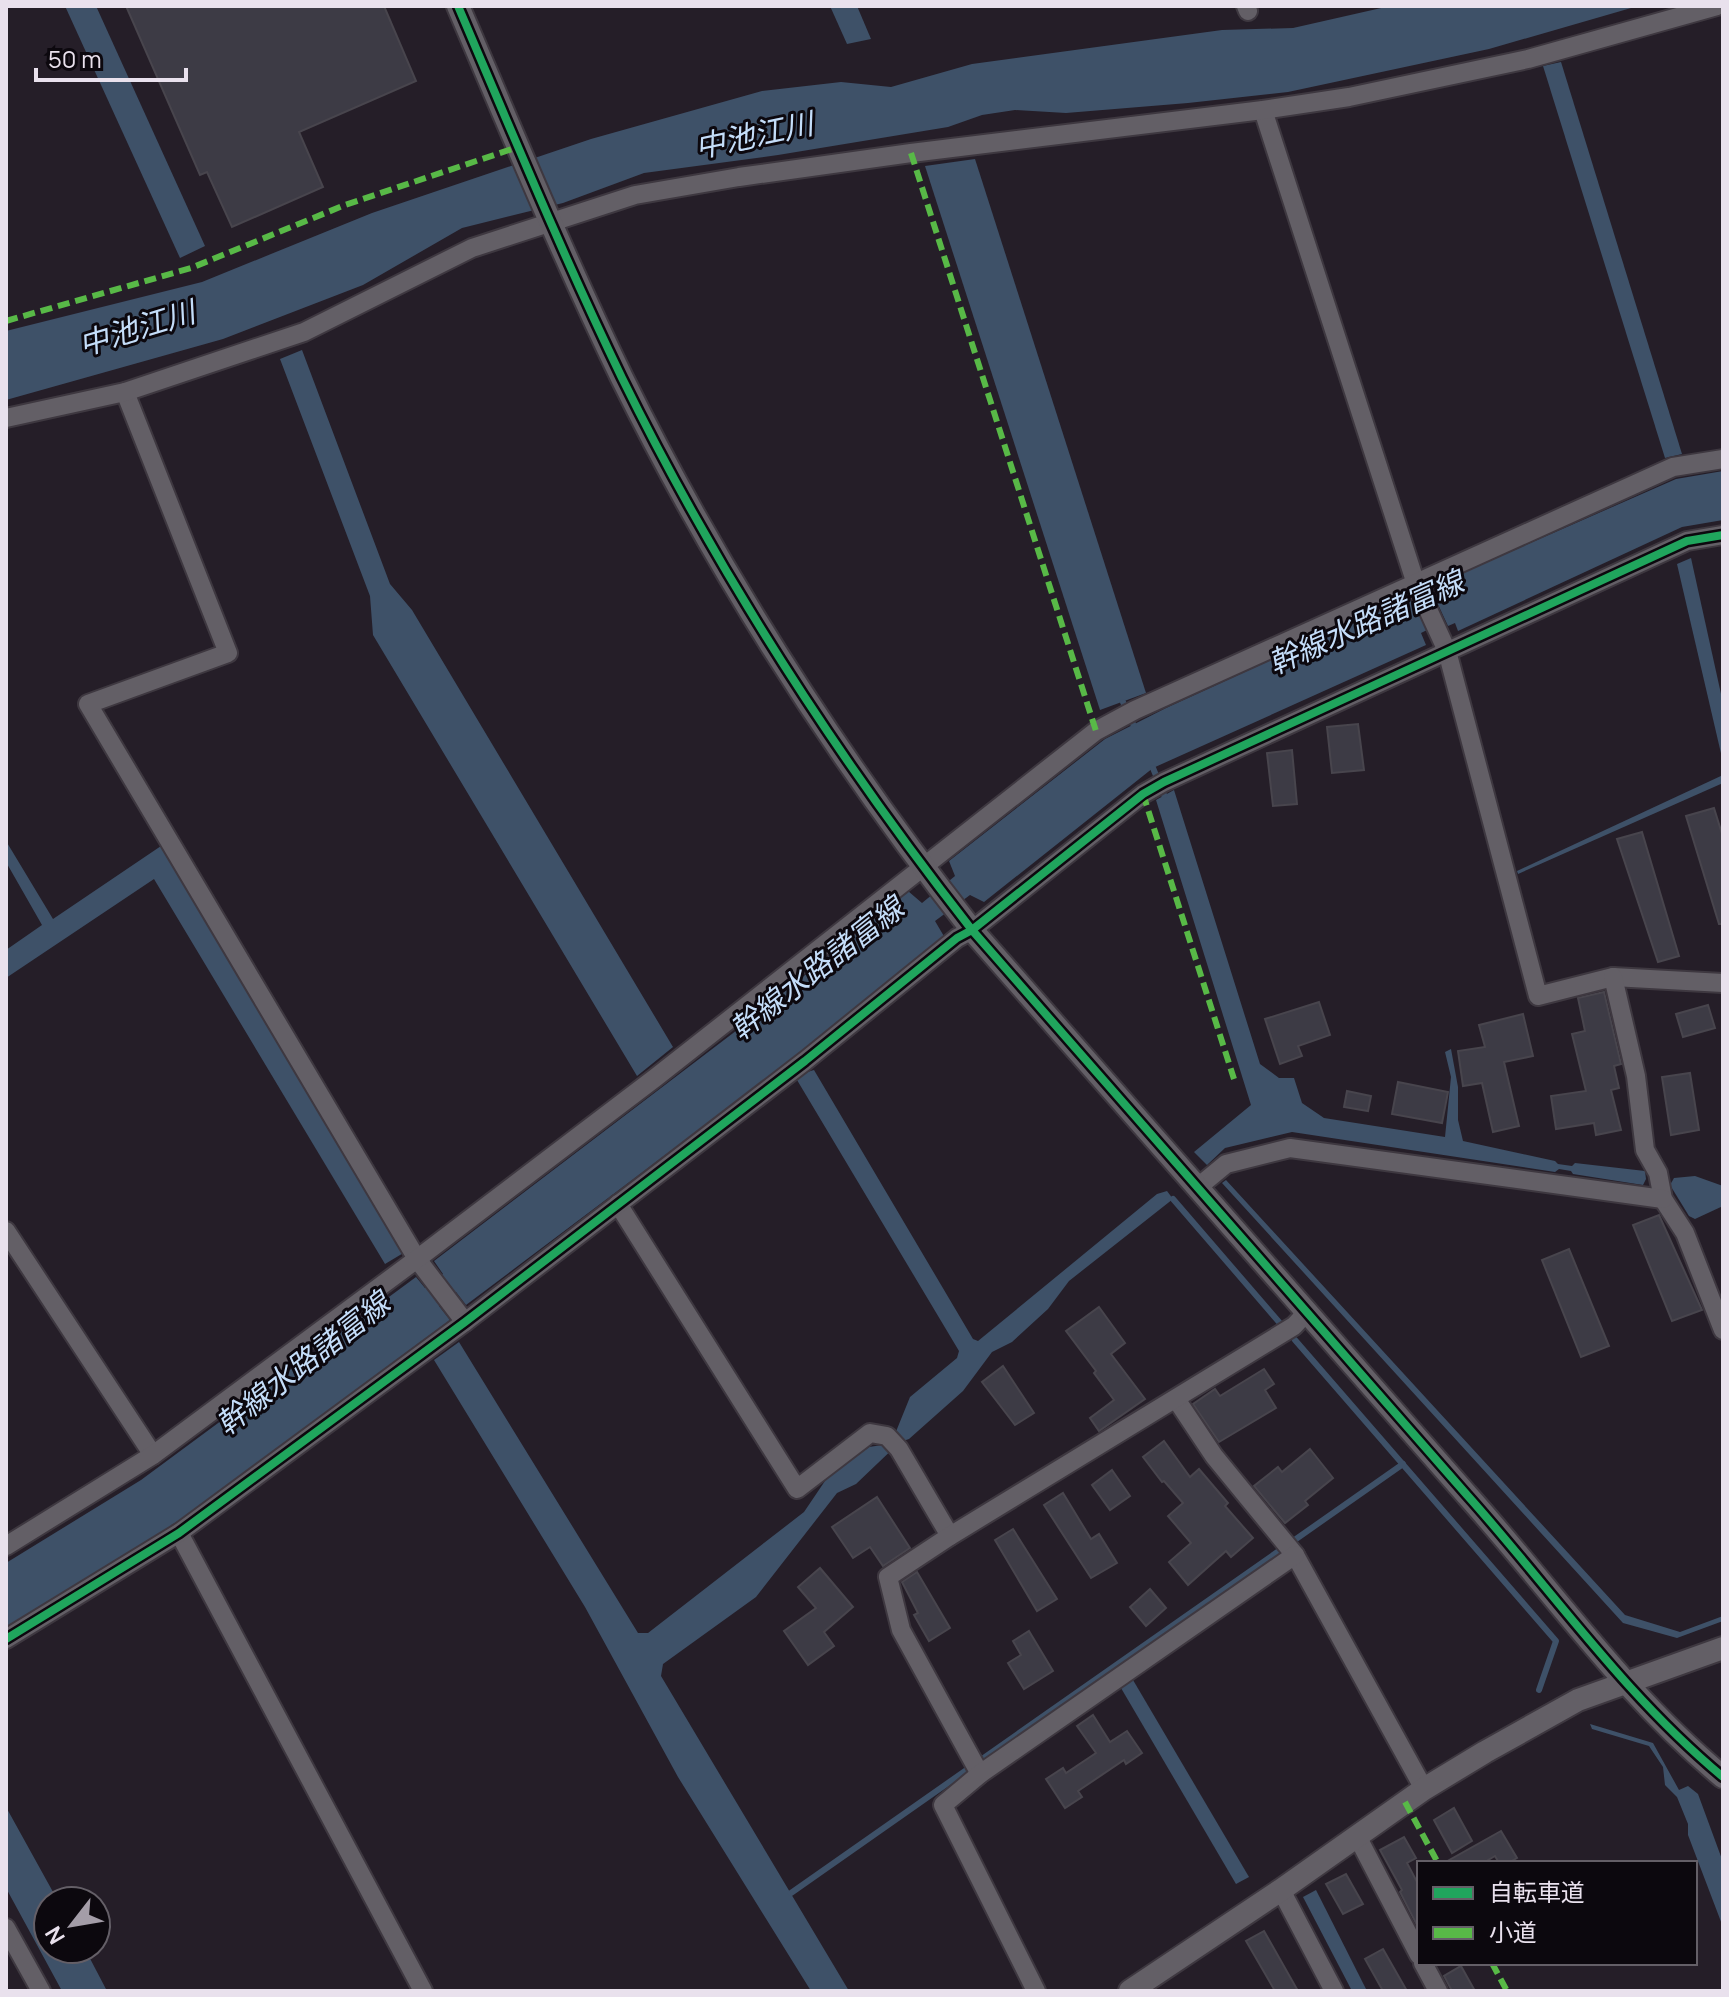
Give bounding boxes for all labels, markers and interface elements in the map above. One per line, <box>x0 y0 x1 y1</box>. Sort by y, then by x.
scale bar <box>36 32 186 82</box>
text: 50 m <box>48 42 102 75</box>
water label: 中池江川 <box>691 101 820 167</box>
water label: 中池江川 <box>73 290 203 365</box>
water label: 幹線水路諸富線 <box>1261 559 1473 683</box>
water label: 幹線水路諸富線 <box>721 885 915 1049</box>
water label: 幹線水路諸富線 <box>207 1280 401 1444</box>
legend <box>1417 1861 1697 1965</box>
text: 自転車道 <box>1489 1875 1585 1908</box>
north arrow <box>32 1885 112 1965</box>
text: 小道 <box>1489 1915 1537 1948</box>
text: N <box>38 1921 72 1950</box>

